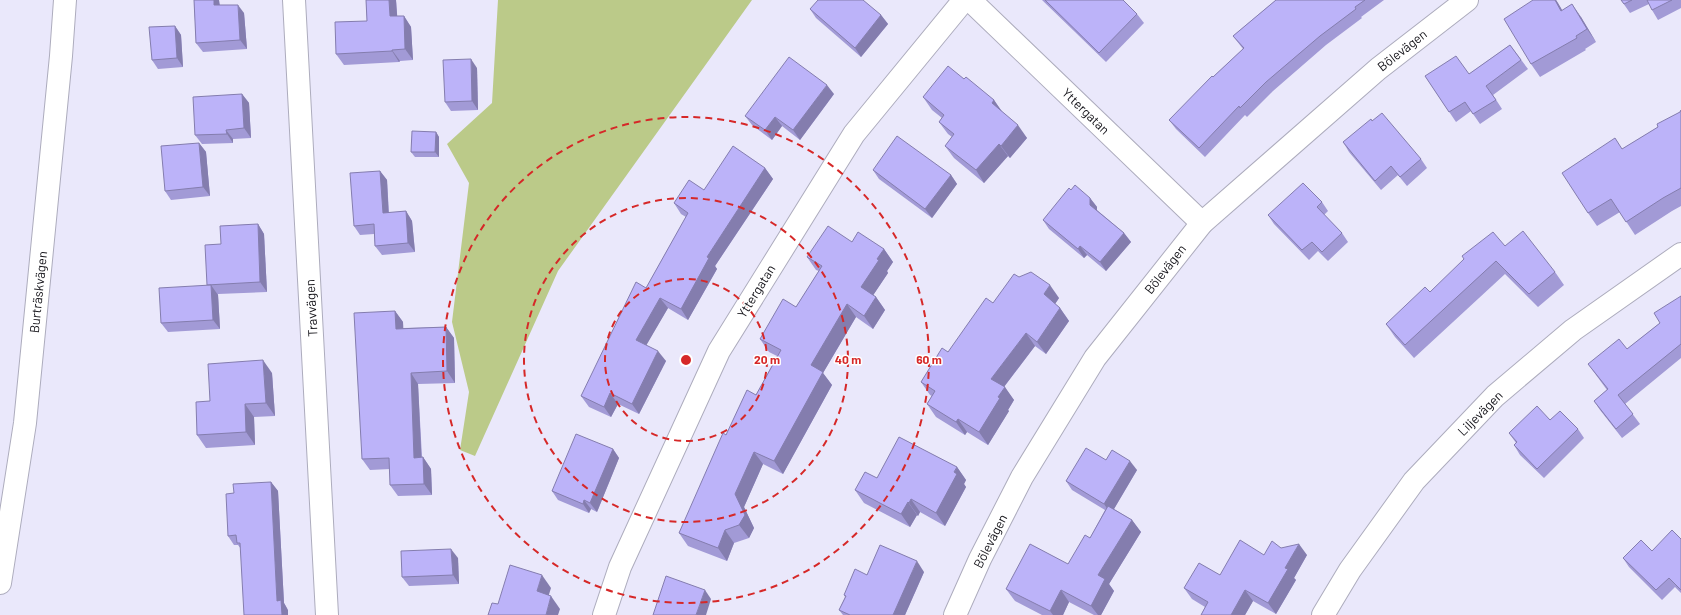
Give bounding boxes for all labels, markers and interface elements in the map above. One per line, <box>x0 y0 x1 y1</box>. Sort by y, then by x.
street label: Bölevägen <box>1374 26 1430 74</box>
street label: Yttergatan <box>1059 85 1113 137</box>
street label: Bölevägen <box>1141 241 1189 297</box>
street label: Burträskvägen <box>26 250 50 334</box>
street label: Yttergatan <box>733 261 779 321</box>
street label: Travvägen <box>302 279 320 337</box>
text: 20 m <box>754 352 780 366</box>
text: 40 m <box>835 352 861 366</box>
text: 60 m <box>916 352 942 366</box>
centre of rings <box>679 353 693 367</box>
street label: Liljevägen <box>1454 387 1506 439</box>
street label: Bölevägen <box>970 511 1010 571</box>

